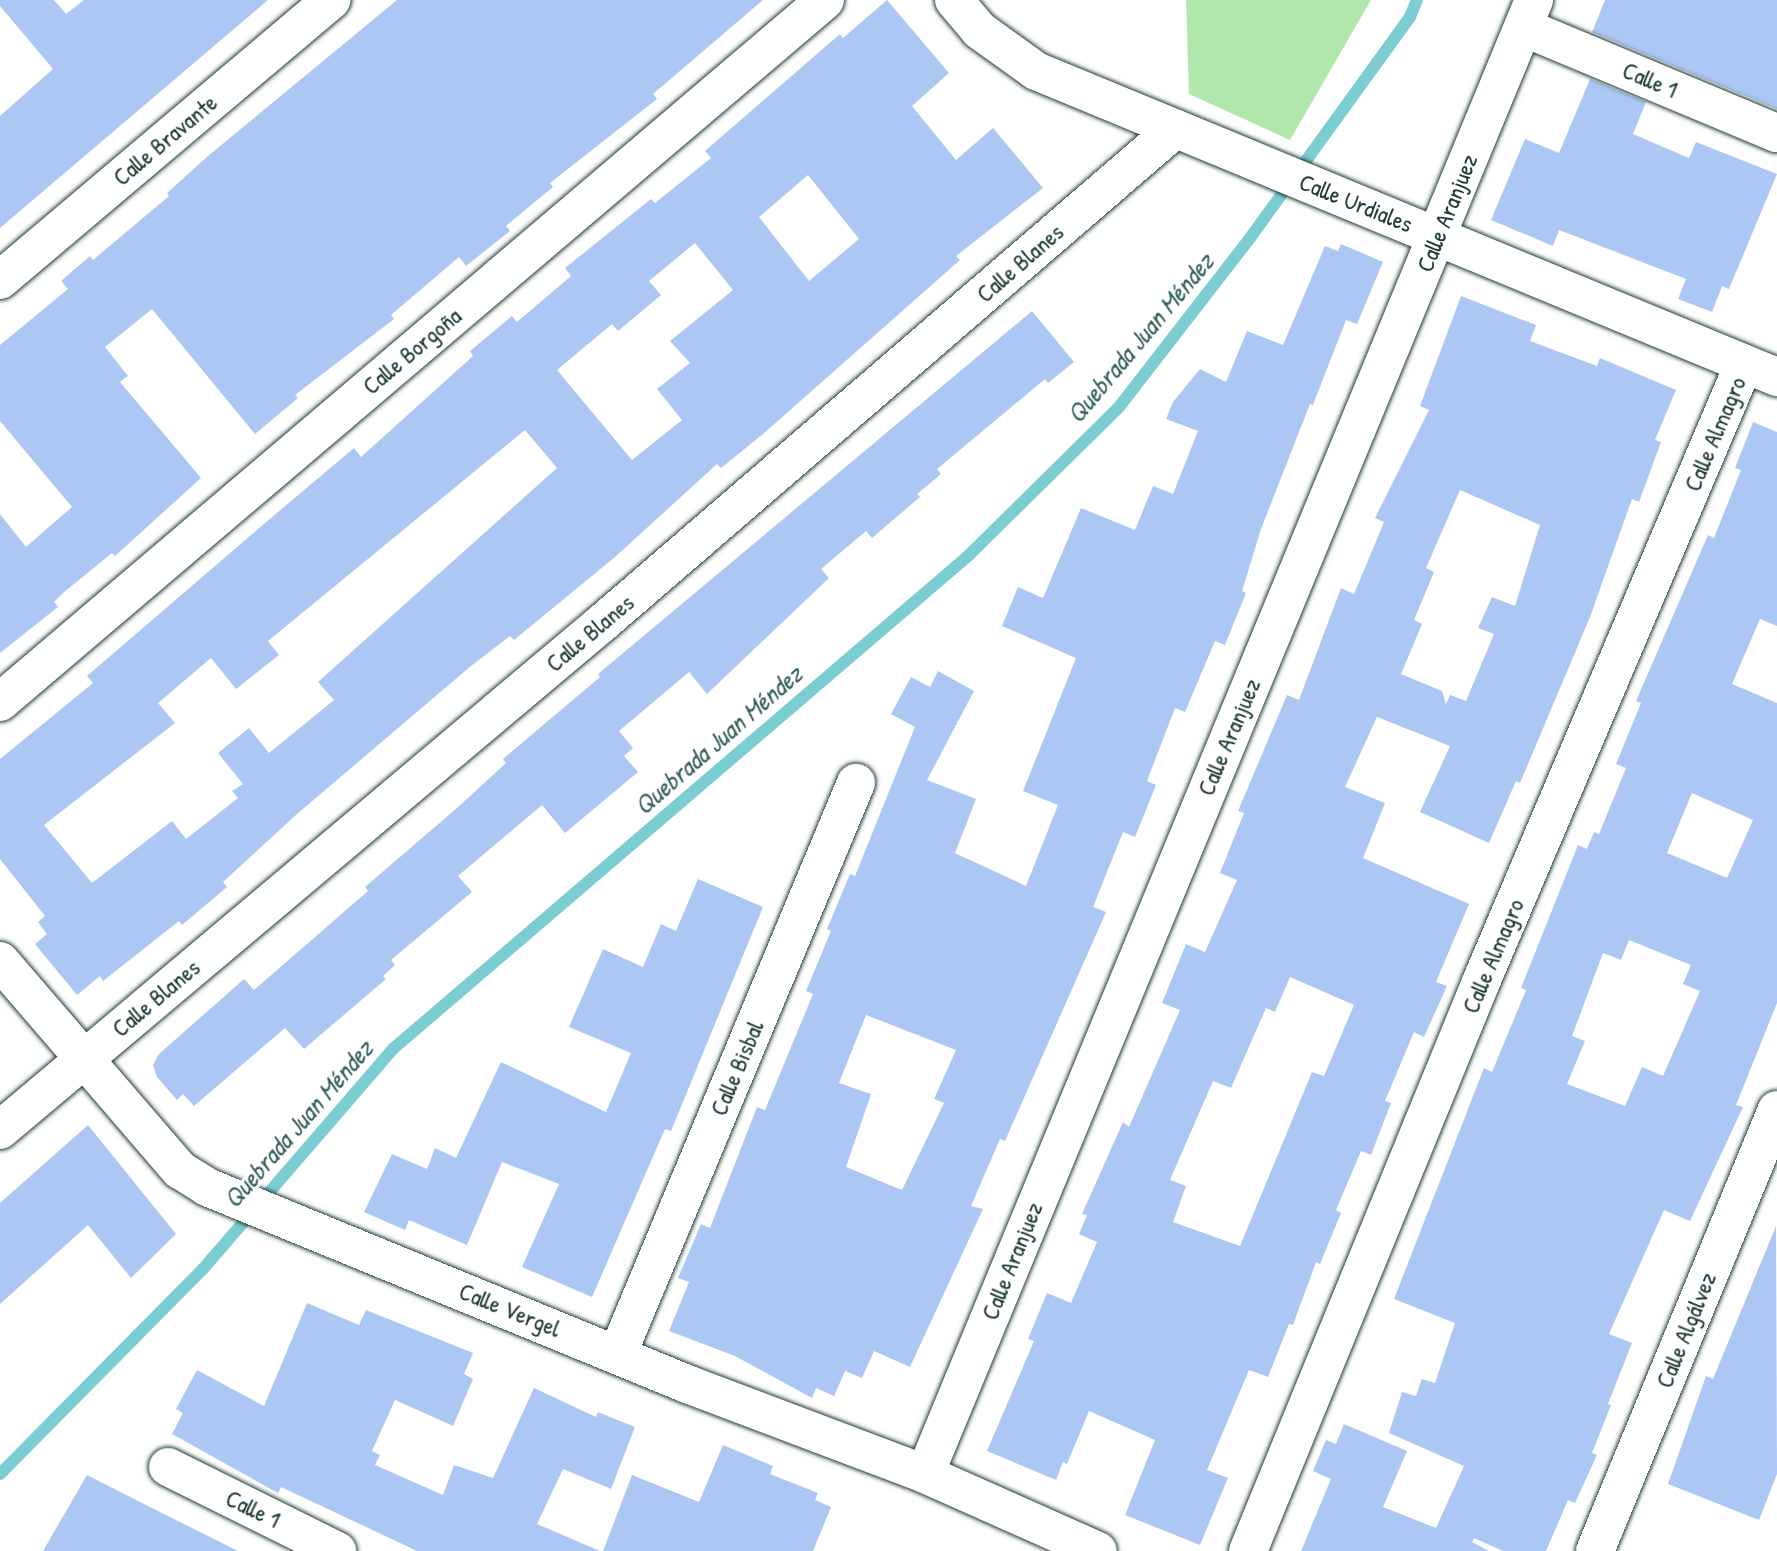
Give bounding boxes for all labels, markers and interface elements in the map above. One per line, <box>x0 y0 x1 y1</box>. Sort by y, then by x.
street label: Calle 1 <box>1618 56 1682 104</box>
street label: Calle Bravante <box>107 88 223 192</box>
street label: Calle Aranjuez <box>1410 150 1484 276</box>
street label: Calle Urdiales <box>1295 167 1417 239</box>
street label: Calle Blanes <box>971 218 1069 308</box>
water label: Quebrada Juan Méndez <box>1060 247 1220 429</box>
street label: Calle Borgoña <box>357 302 467 400</box>
street label: Calle Almagro <box>1678 373 1752 495</box>
street label: Calle Blanes <box>540 588 640 678</box>
water label: Quebrada Juan Méndez <box>628 659 808 821</box>
street label: Calle Aranjuez <box>1191 674 1267 800</box>
street label: Calle Almagro <box>1456 895 1530 1017</box>
street label: Calle Blanes <box>106 953 206 1043</box>
street label: Calle Bisbal <box>704 1016 770 1120</box>
water label: Quebrada Juan Méndez <box>217 1034 379 1214</box>
street label: Calle Aranjuez <box>975 1198 1049 1324</box>
street label: Calle Algálvez <box>1650 1268 1722 1392</box>
street label: Calle Vergel <box>455 1277 565 1343</box>
street label: Calle 1 <box>221 1484 285 1534</box>

